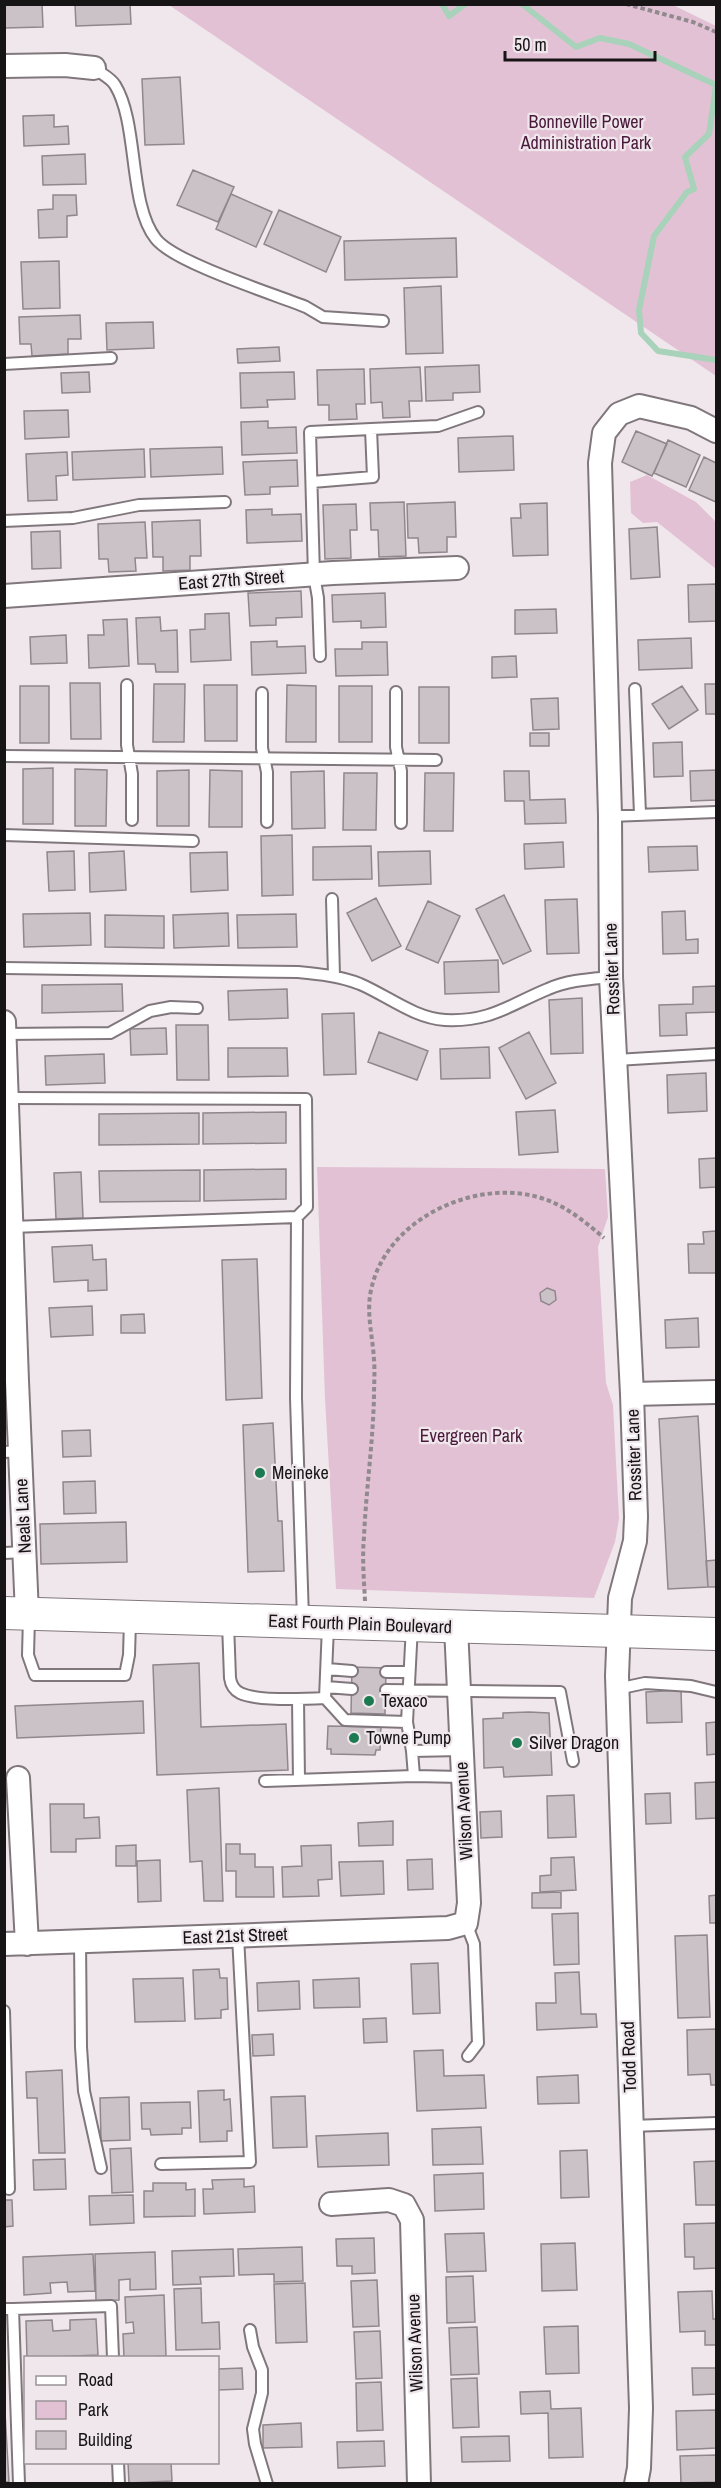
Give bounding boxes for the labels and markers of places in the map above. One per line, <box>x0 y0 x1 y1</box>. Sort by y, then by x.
place label: Meineke <box>272 1460 329 1485</box>
marker: Meineke <box>253 1466 267 1480</box>
place label: Texaco <box>381 1688 428 1713</box>
marker: Texaco <box>362 1694 376 1708</box>
place label: Towne Pump <box>366 1725 451 1750</box>
place label: Silver Dragon <box>529 1730 619 1755</box>
marker: Towne Pump <box>347 1731 361 1745</box>
marker: Silver Dragon <box>510 1736 524 1750</box>

